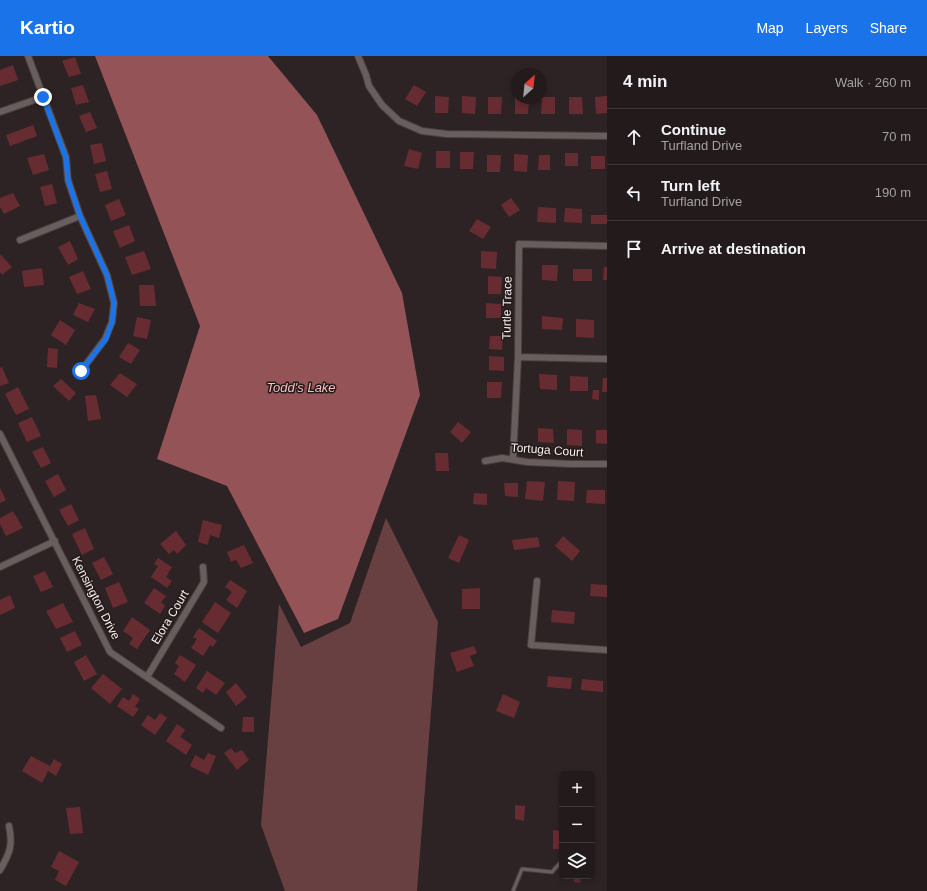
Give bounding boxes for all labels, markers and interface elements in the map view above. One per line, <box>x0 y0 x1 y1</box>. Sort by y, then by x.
text: Kartio <box>20 17 75 38</box>
text: Map <box>756 20 784 36</box>
text: Layers <box>806 20 848 36</box>
text: Share <box>870 20 907 36</box>
north arrow <box>511 68 547 104</box>
text: 4 min <box>623 72 667 91</box>
text: Walk · 260 m <box>835 75 911 90</box>
route end <box>34 88 52 106</box>
text: Continue <box>661 121 726 138</box>
icon: ahead <box>623 126 645 148</box>
text: 70 m <box>882 129 911 144</box>
text: Turfland Drive <box>661 138 742 153</box>
text: Turn left <box>661 177 720 194</box>
icon: left <box>623 182 645 204</box>
text: 190 m <box>875 185 911 200</box>
text: Turfland Drive <box>661 194 742 209</box>
icon: arrive <box>623 238 645 260</box>
text: Arrive at destination <box>661 240 806 257</box>
street label: Turtle Trace <box>499 276 515 340</box>
route start <box>72 362 90 380</box>
water label: Todd's Lake <box>266 380 336 395</box>
street label: Tortuga Court <box>510 440 584 460</box>
street label: Kensington Drive <box>69 554 123 642</box>
street label: Elora Court <box>148 587 192 647</box>
map controls <box>559 771 595 879</box>
button: + <box>559 771 595 807</box>
button: − <box>559 807 595 843</box>
button: layers <box>559 843 595 879</box>

